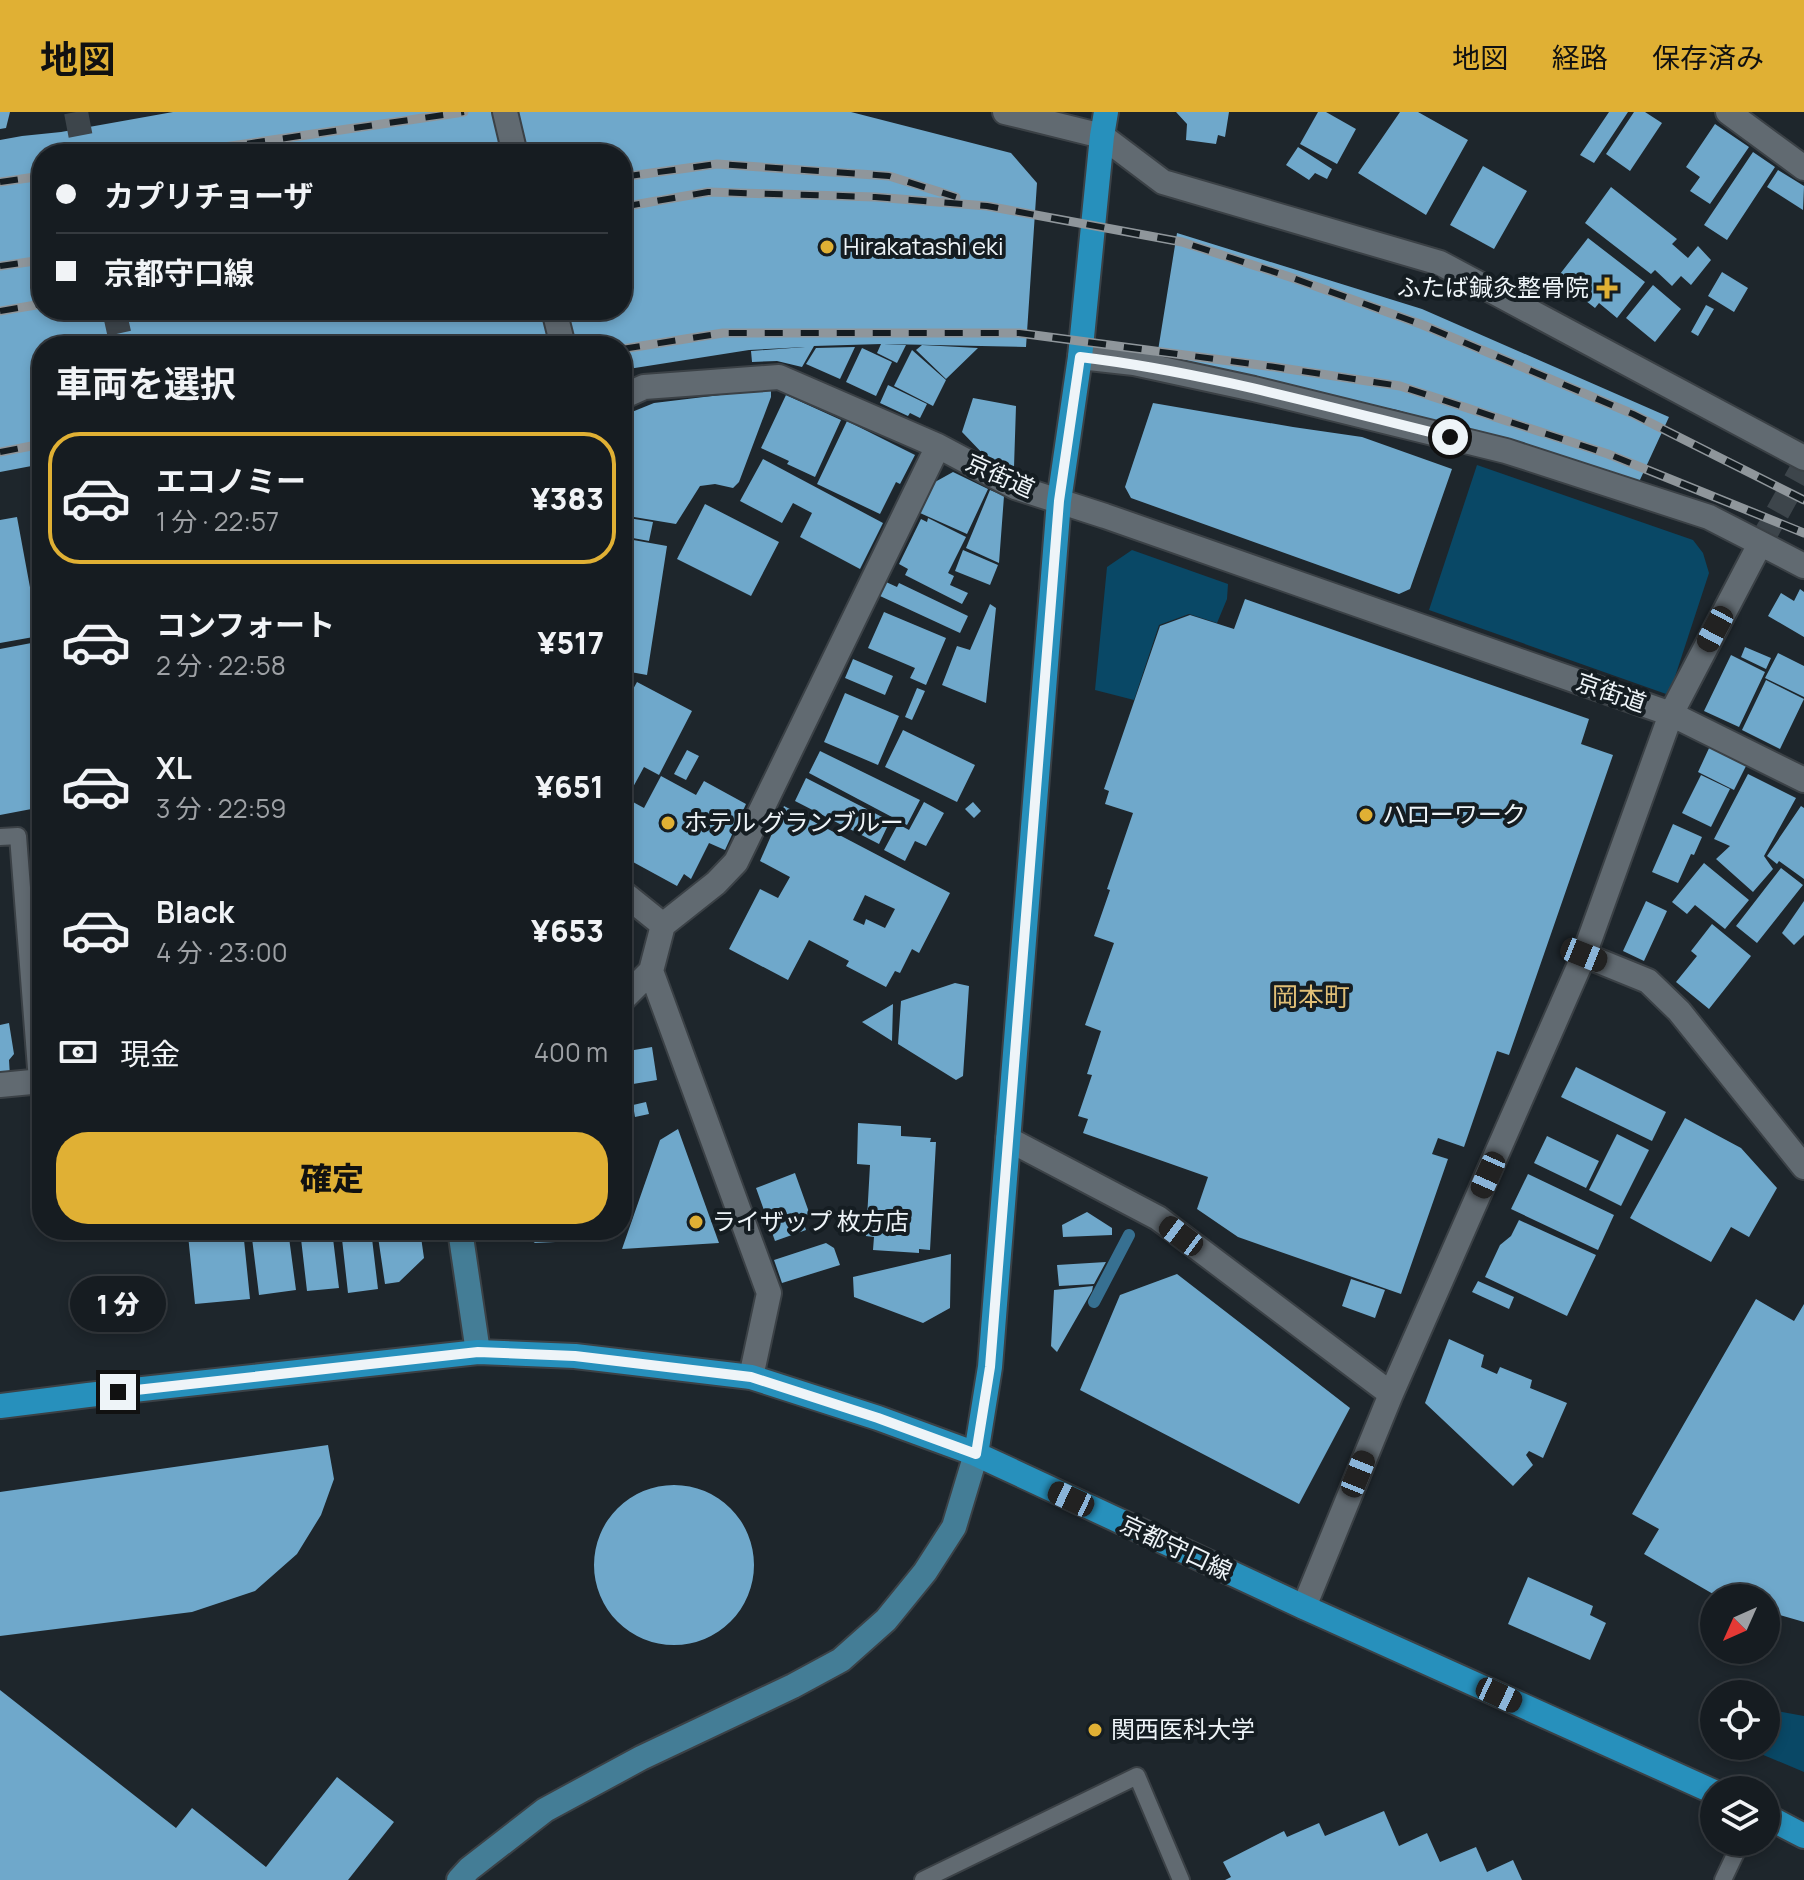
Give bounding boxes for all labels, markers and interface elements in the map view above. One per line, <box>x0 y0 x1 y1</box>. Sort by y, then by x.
text: 地図 <box>40 32 116 84</box>
text: 地図 <box>1452 38 1508 76</box>
text: 経路 <box>1552 38 1608 76</box>
text: 保存済み <box>1652 38 1764 76</box>
text: カプリチョーザ <box>104 175 313 216</box>
place label: Hirakatashi eki <box>843 229 1004 262</box>
marker: Hirakatashi eki <box>818 238 836 256</box>
text: 京都守口線 <box>104 252 254 293</box>
place label: ふたば鍼灸整骨院 <box>1397 270 1589 303</box>
marker: ふたば鍼灸整骨院 <box>1596 277 1618 299</box>
text: 車両を選択 <box>56 359 236 408</box>
route start <box>1432 419 1468 455</box>
street label: 京街道 <box>961 445 1040 504</box>
text: エコノミー <box>156 460 306 501</box>
icon: car <box>60 462 132 534</box>
text: ¥383 <box>531 478 604 519</box>
text: 1 分 · 22:57 <box>156 503 279 539</box>
car <box>1693 602 1737 656</box>
text: コンフォート <box>156 604 335 645</box>
icon: car <box>60 606 132 678</box>
text: ¥517 <box>537 622 604 663</box>
text: 2 分 · 22:58 <box>156 647 286 683</box>
street label: 京街道 <box>1572 664 1651 719</box>
text: XL <box>156 747 192 788</box>
icon: car <box>60 750 132 822</box>
text: ¥651 <box>535 766 604 807</box>
text: 3 分 · 22:59 <box>156 790 286 826</box>
place label: ハローワーク <box>1382 797 1526 830</box>
place label: ホテル グランブルー <box>684 805 904 838</box>
marker: ハローワーク <box>1357 806 1375 824</box>
marker: ホテル グランブルー <box>659 814 677 832</box>
text: Black <box>156 891 234 932</box>
icon: car <box>60 894 132 966</box>
text: ¥653 <box>531 910 604 951</box>
text: 4 分 · 23:00 <box>156 934 288 970</box>
car <box>1557 935 1611 975</box>
district label: 岡本町 <box>1272 978 1350 1014</box>
icon: cash <box>56 1030 100 1074</box>
text: 現金 <box>120 1033 180 1074</box>
text: 400 m <box>534 1034 608 1070</box>
button: 確定 <box>56 1132 608 1224</box>
car <box>1467 1148 1509 1202</box>
place label: ライザップ 枚方店 <box>712 1204 909 1237</box>
car <box>1155 1212 1207 1260</box>
marker: ライザップ 枚方店 <box>687 1213 705 1231</box>
callout: 1 分 <box>70 1276 166 1332</box>
text: 1 分 <box>96 1286 140 1322</box>
route end <box>100 1374 136 1410</box>
car <box>1338 1447 1378 1501</box>
car <box>1044 1478 1098 1520</box>
street label: 京都守口線 <box>1115 1506 1238 1587</box>
north arrow <box>1700 1584 1780 1664</box>
map controls <box>1700 1584 1780 1856</box>
car <box>1472 1674 1526 1716</box>
button: locate <box>1700 1680 1780 1760</box>
place label: 関西医科大学 <box>1111 1712 1255 1745</box>
marker: 関西医科大学 <box>1086 1721 1104 1739</box>
button: layers <box>1700 1776 1780 1856</box>

